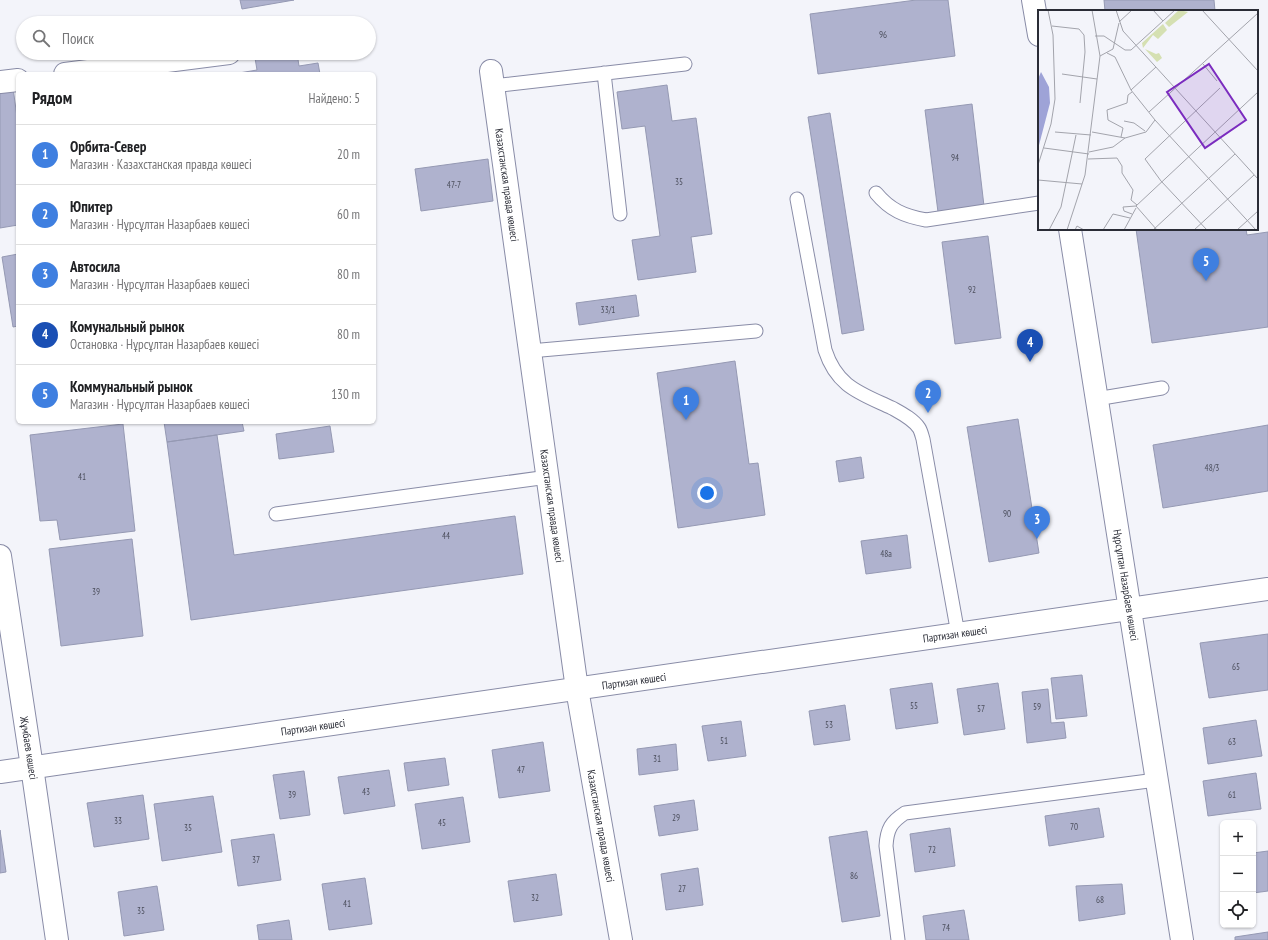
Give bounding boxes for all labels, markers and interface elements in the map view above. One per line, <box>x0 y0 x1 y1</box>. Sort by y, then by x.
inset map <box>1038 10 1258 230</box>
search box <box>16 16 376 60</box>
icon: search <box>30 27 52 49</box>
text: Поиск <box>62 29 94 48</box>
house number: 96 <box>879 29 887 40</box>
text: Рядом <box>32 87 72 109</box>
text: Найдено: 5 <box>309 90 360 107</box>
street label: Казахстанская правда көшесі <box>492 127 522 243</box>
text: Орбита-Север <box>70 137 147 156</box>
text: 1 <box>42 146 48 163</box>
text: 20 m <box>337 146 360 163</box>
house number: 94 <box>951 152 959 163</box>
text: Магазин · Казахстанская правда көшесі <box>70 156 252 173</box>
house number: 35 <box>675 176 683 187</box>
house number: 47-7 <box>447 179 461 190</box>
text: Юпитер <box>70 197 113 216</box>
text: 2 <box>42 206 48 223</box>
text: 60 m <box>337 206 360 223</box>
text: Магазин · Нұрсұлтан Назарбаев көшесі <box>70 216 250 233</box>
pin: 5 <box>1193 248 1219 281</box>
text: Автосила <box>70 257 120 276</box>
text: 3 <box>42 266 48 283</box>
text: 80 m <box>337 266 360 283</box>
text: Магазин · Нұрсұлтан Назарбаев көшесі <box>70 276 250 293</box>
house number: 92 <box>968 284 976 295</box>
house number: 33/1 <box>601 304 615 315</box>
text: Комунальный рынок <box>70 317 184 336</box>
text: 4 <box>42 326 48 343</box>
text: 80 m <box>337 326 360 343</box>
pin: 4 <box>1017 329 1043 362</box>
text: Остановка · Нұрсұлтан Назарбаев көшесі <box>70 336 259 353</box>
text: Коммунальный рынок <box>70 377 193 396</box>
pin: 2 <box>915 380 941 413</box>
text: 5 <box>42 386 48 403</box>
text: 130 m <box>331 386 360 403</box>
pin: 1 <box>673 387 699 420</box>
text: Магазин · Нұрсұлтан Назарбаев көшесі <box>70 396 250 413</box>
street label: Казахстанская правда көшесі <box>537 448 567 564</box>
house number: 48/3 <box>1205 462 1219 473</box>
house number: 41 <box>78 471 86 482</box>
your location <box>697 483 717 503</box>
pin: 3 <box>1024 506 1050 539</box>
house number: 90 <box>1003 508 1011 519</box>
street label: Нұрсұлтан Назарбаев көшесі <box>1110 528 1142 642</box>
house number: 44 <box>442 530 450 541</box>
house number: 48а <box>880 548 892 559</box>
house number: 39 <box>92 586 100 597</box>
street label: Партизан көшесі <box>922 623 988 645</box>
house number: 65 <box>1232 661 1240 672</box>
street label: Партизан көшесі <box>601 670 667 692</box>
house number: 55 <box>910 700 918 711</box>
house number: 59 <box>1033 701 1041 712</box>
house number: 57 <box>977 703 985 714</box>
street label: Жұмбаев көшесі <box>17 714 41 781</box>
street label: Партизан көшесі <box>280 716 346 738</box>
house number: 53 <box>825 719 833 730</box>
house number: 51 <box>720 735 728 746</box>
house number: 63 <box>1228 736 1236 747</box>
house number: 31 <box>653 753 661 764</box>
house number: 47 <box>517 764 525 775</box>
street label: Казахстанская правда көшесі <box>584 769 618 883</box>
house number: 43 <box>362 786 370 797</box>
house number: 39 <box>288 789 296 800</box>
house number: 61 <box>1228 789 1236 800</box>
house number: 29 <box>672 812 680 823</box>
house number: 33 <box>114 815 122 826</box>
house number: 45 <box>438 817 446 828</box>
map controls <box>1220 820 1256 928</box>
button: + <box>1220 820 1256 856</box>
house number: 70 <box>1070 821 1078 832</box>
house number: 35 <box>184 822 192 833</box>
house number: 72 <box>928 844 936 855</box>
house number: 37 <box>252 854 260 865</box>
button: − <box>1220 856 1256 892</box>
house number: 86 <box>850 870 858 881</box>
house number: 27 <box>678 883 686 894</box>
house number: 32 <box>531 892 539 903</box>
button: locate <box>1220 892 1256 928</box>
house number: 68 <box>1096 894 1104 905</box>
house number: 41 <box>343 898 351 909</box>
house number: 35 <box>137 905 145 916</box>
house number: 74 <box>942 922 950 933</box>

